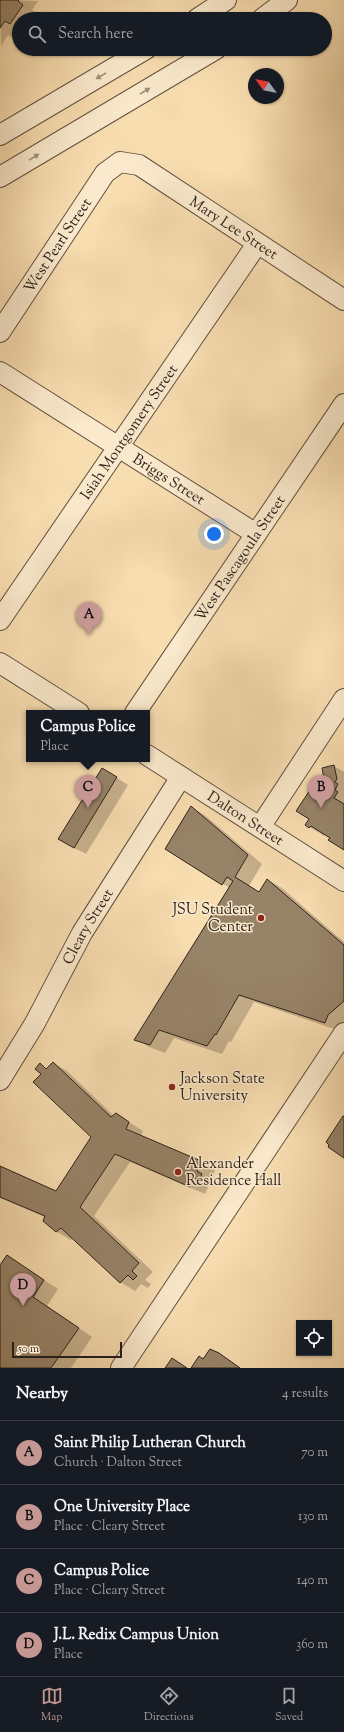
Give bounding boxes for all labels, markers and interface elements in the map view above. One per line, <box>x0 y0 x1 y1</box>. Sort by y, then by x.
search box <box>12 12 332 56</box>
icon: search <box>26 23 48 45</box>
text: Search here <box>58 24 133 45</box>
north arrow <box>248 68 284 104</box>
one-way arrow <box>95 73 107 80</box>
one-way arrow <box>139 87 151 94</box>
one-way arrow <box>28 153 40 160</box>
street label: Mary Lee Street <box>185 192 281 266</box>
street label: West Pearl Street <box>20 194 98 298</box>
street label: Isiah Montgomery Street <box>76 361 184 504</box>
street label: Briggs Street <box>128 449 208 511</box>
street label: West Pascagoula Street <box>191 492 291 626</box>
your location <box>204 524 224 544</box>
pin: A <box>76 602 102 635</box>
popup <box>26 710 150 762</box>
text: Campus Police <box>40 717 136 738</box>
text: Place <box>40 738 69 756</box>
pin: C <box>75 775 101 808</box>
pin: B <box>308 775 334 808</box>
street label: Dalton Street <box>202 787 287 852</box>
street label: Cleary Street <box>58 885 120 969</box>
place label: JSU Student Center <box>171 900 253 938</box>
marker: JSU Student Center <box>256 913 266 923</box>
place label: Jackson State University <box>179 1069 265 1107</box>
marker: Jackson State University <box>167 1082 177 1092</box>
place label: Alexander Residence Hall <box>186 1154 282 1192</box>
marker: Alexander Residence Hall <box>173 1167 183 1177</box>
pin: D <box>10 1273 36 1306</box>
map controls <box>296 1320 332 1356</box>
button: locate <box>296 1320 332 1356</box>
scale bar <box>12 1340 122 1359</box>
text: 50 m <box>18 1341 39 1357</box>
text: Nearby <box>16 1382 68 1406</box>
text: 4 results <box>282 1385 328 1403</box>
text: Saint Philip Lutheran Church <box>54 1433 246 1454</box>
text: A <box>24 1444 34 1462</box>
text: 70 m <box>301 1444 328 1462</box>
text: Church · Dalton Street <box>54 1454 182 1472</box>
text: One University Place <box>54 1497 190 1518</box>
text: B <box>25 1508 33 1526</box>
text: 130 m <box>298 1508 328 1526</box>
text: Place · Cleary Street <box>54 1518 165 1536</box>
text: Campus Police <box>54 1561 149 1582</box>
text: C <box>24 1572 34 1590</box>
text: 140 m <box>297 1572 328 1590</box>
text: Place · Cleary Street <box>54 1582 165 1600</box>
text: J.L. Redix Campus Union <box>54 1625 219 1646</box>
text: D <box>24 1636 34 1654</box>
text: 360 m <box>296 1636 328 1654</box>
text: Place <box>54 1646 83 1664</box>
tab: Map <box>41 1685 63 1725</box>
tab: Directions <box>144 1685 194 1725</box>
tab: Saved <box>275 1685 303 1725</box>

